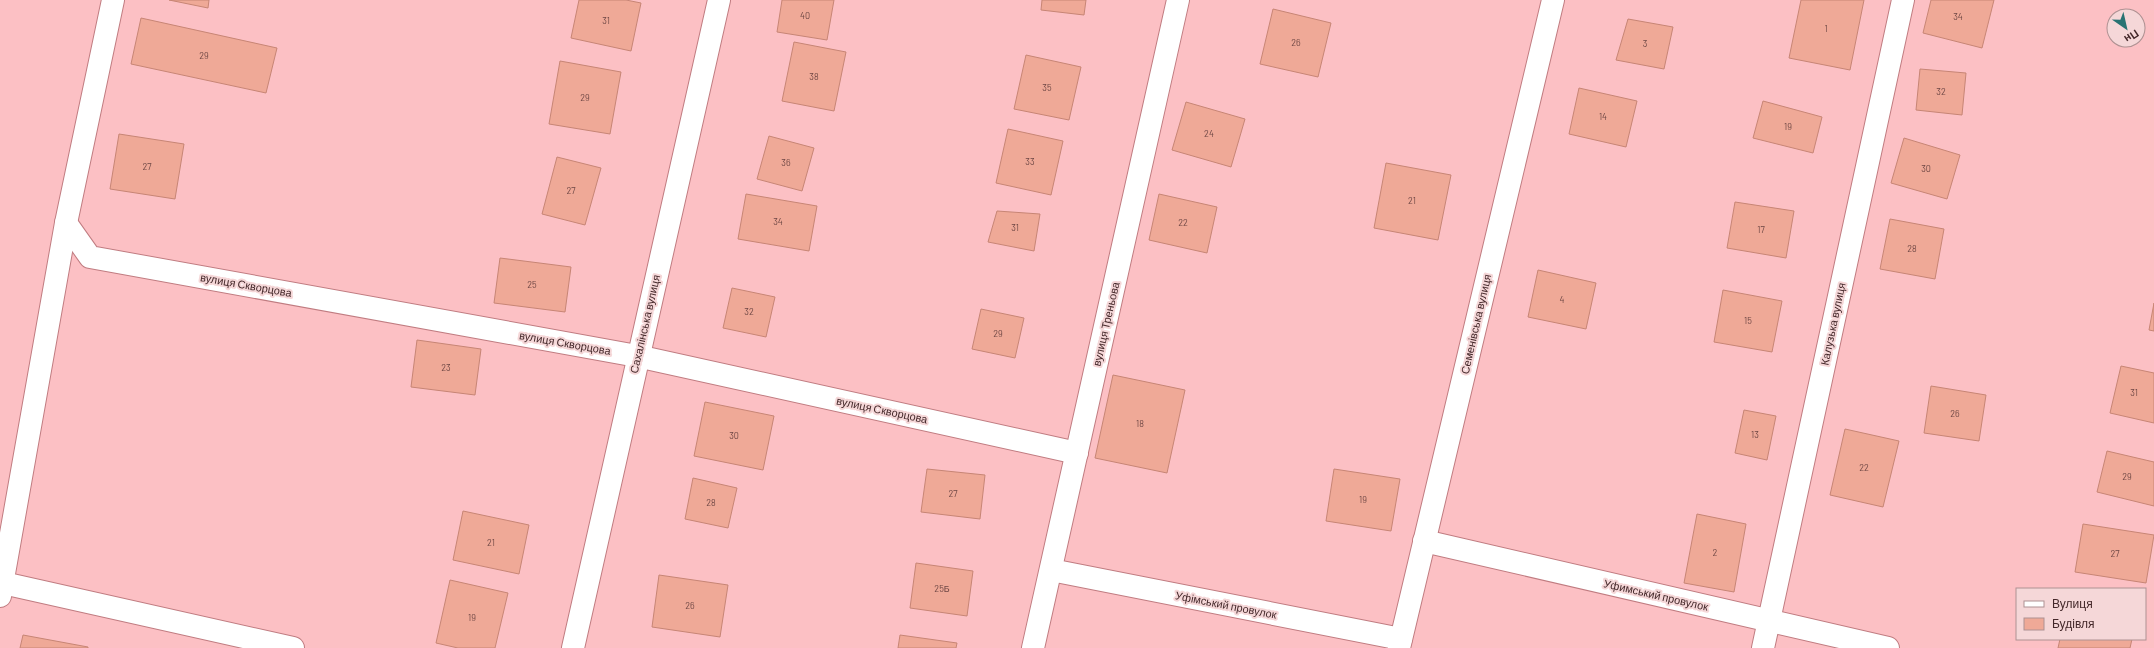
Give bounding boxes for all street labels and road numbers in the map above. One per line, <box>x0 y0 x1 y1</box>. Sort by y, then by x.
street label: вулиця Скворцова <box>199 270 294 299</box>
street label: Сахалінська вулиця <box>627 273 662 375</box>
street label: Семенівська вулиця <box>1458 273 1493 375</box>
street label: вулиця Треньова <box>1090 280 1122 367</box>
street label: Калузька вулиця <box>1817 281 1848 366</box>
street label: вулиця Скворцова <box>518 328 613 357</box>
street label: вулиця Скворцова <box>835 394 930 426</box>
street label: Уфимський провулок <box>1603 576 1710 613</box>
street label: Уфімський провулок <box>1174 588 1278 621</box>

